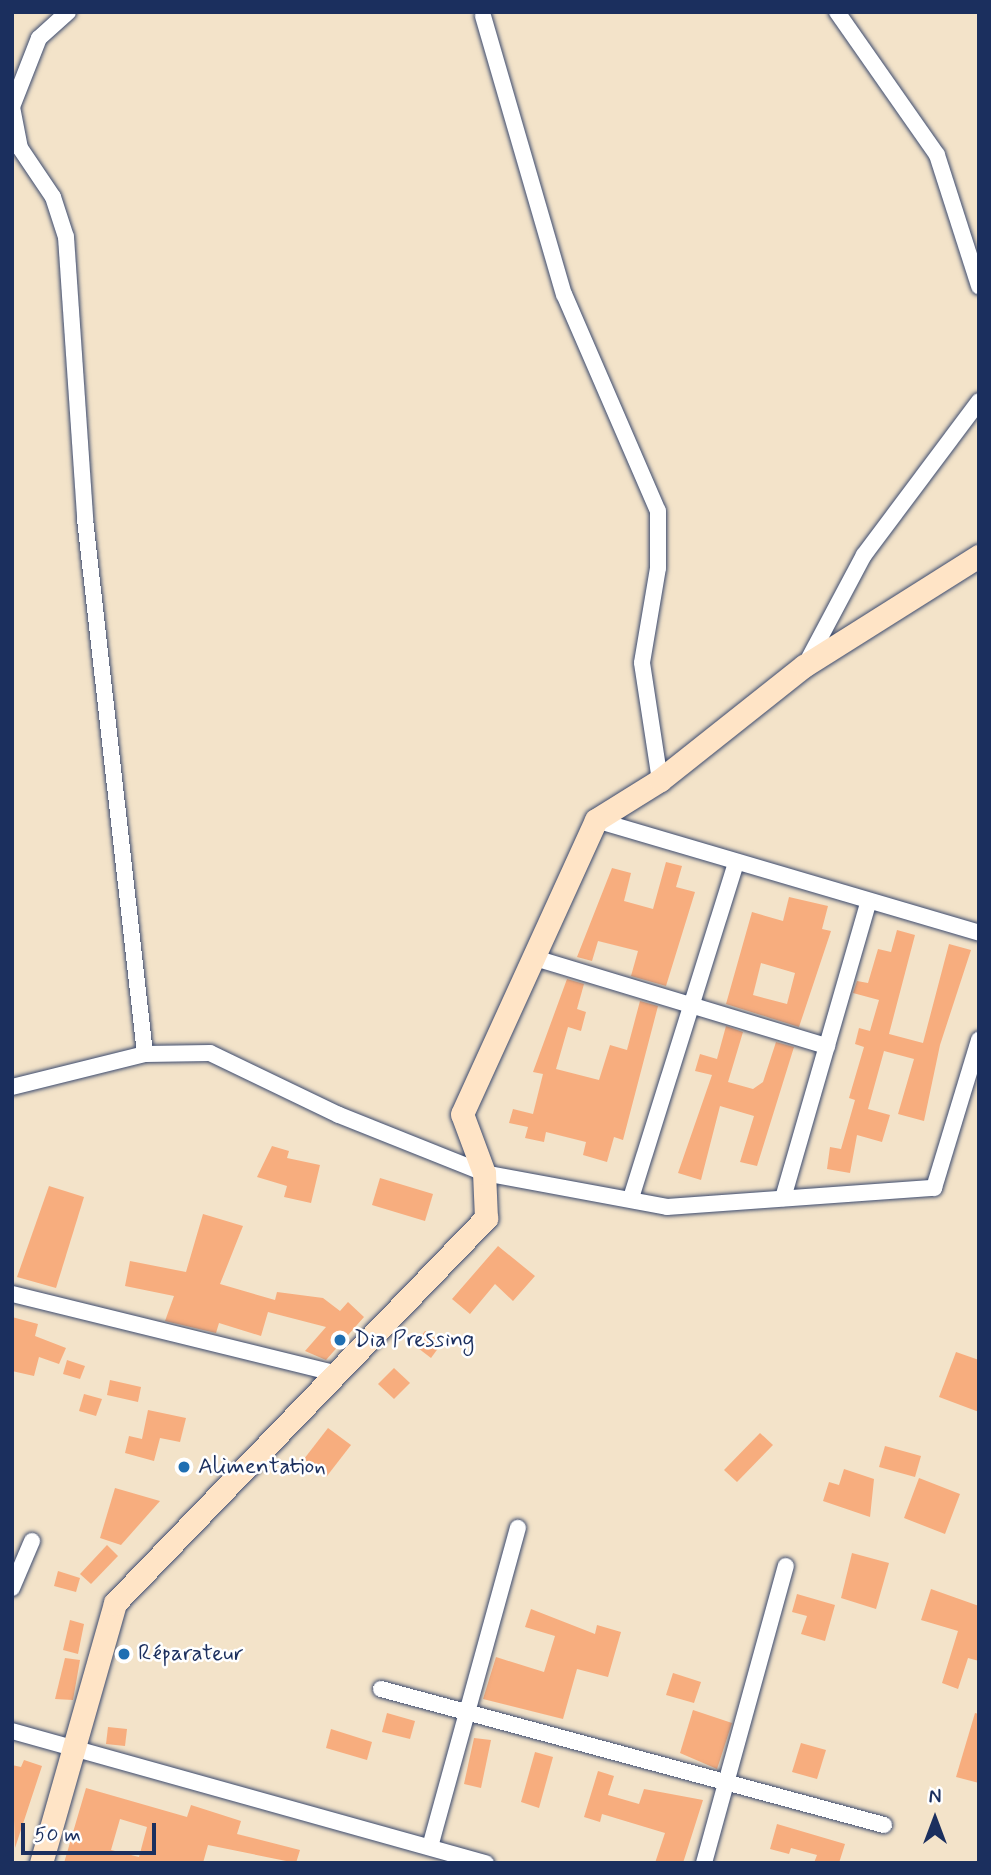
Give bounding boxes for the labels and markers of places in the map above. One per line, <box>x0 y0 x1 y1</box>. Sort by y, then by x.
place label: Dia Pressing <box>354 1326 475 1354</box>
marker: Dia Pressing <box>332 1332 348 1348</box>
place label: Alimentation <box>198 1453 326 1481</box>
marker: Alimentation <box>176 1459 192 1475</box>
place label: Réparateur <box>138 1640 244 1668</box>
marker: Réparateur <box>116 1646 132 1662</box>

